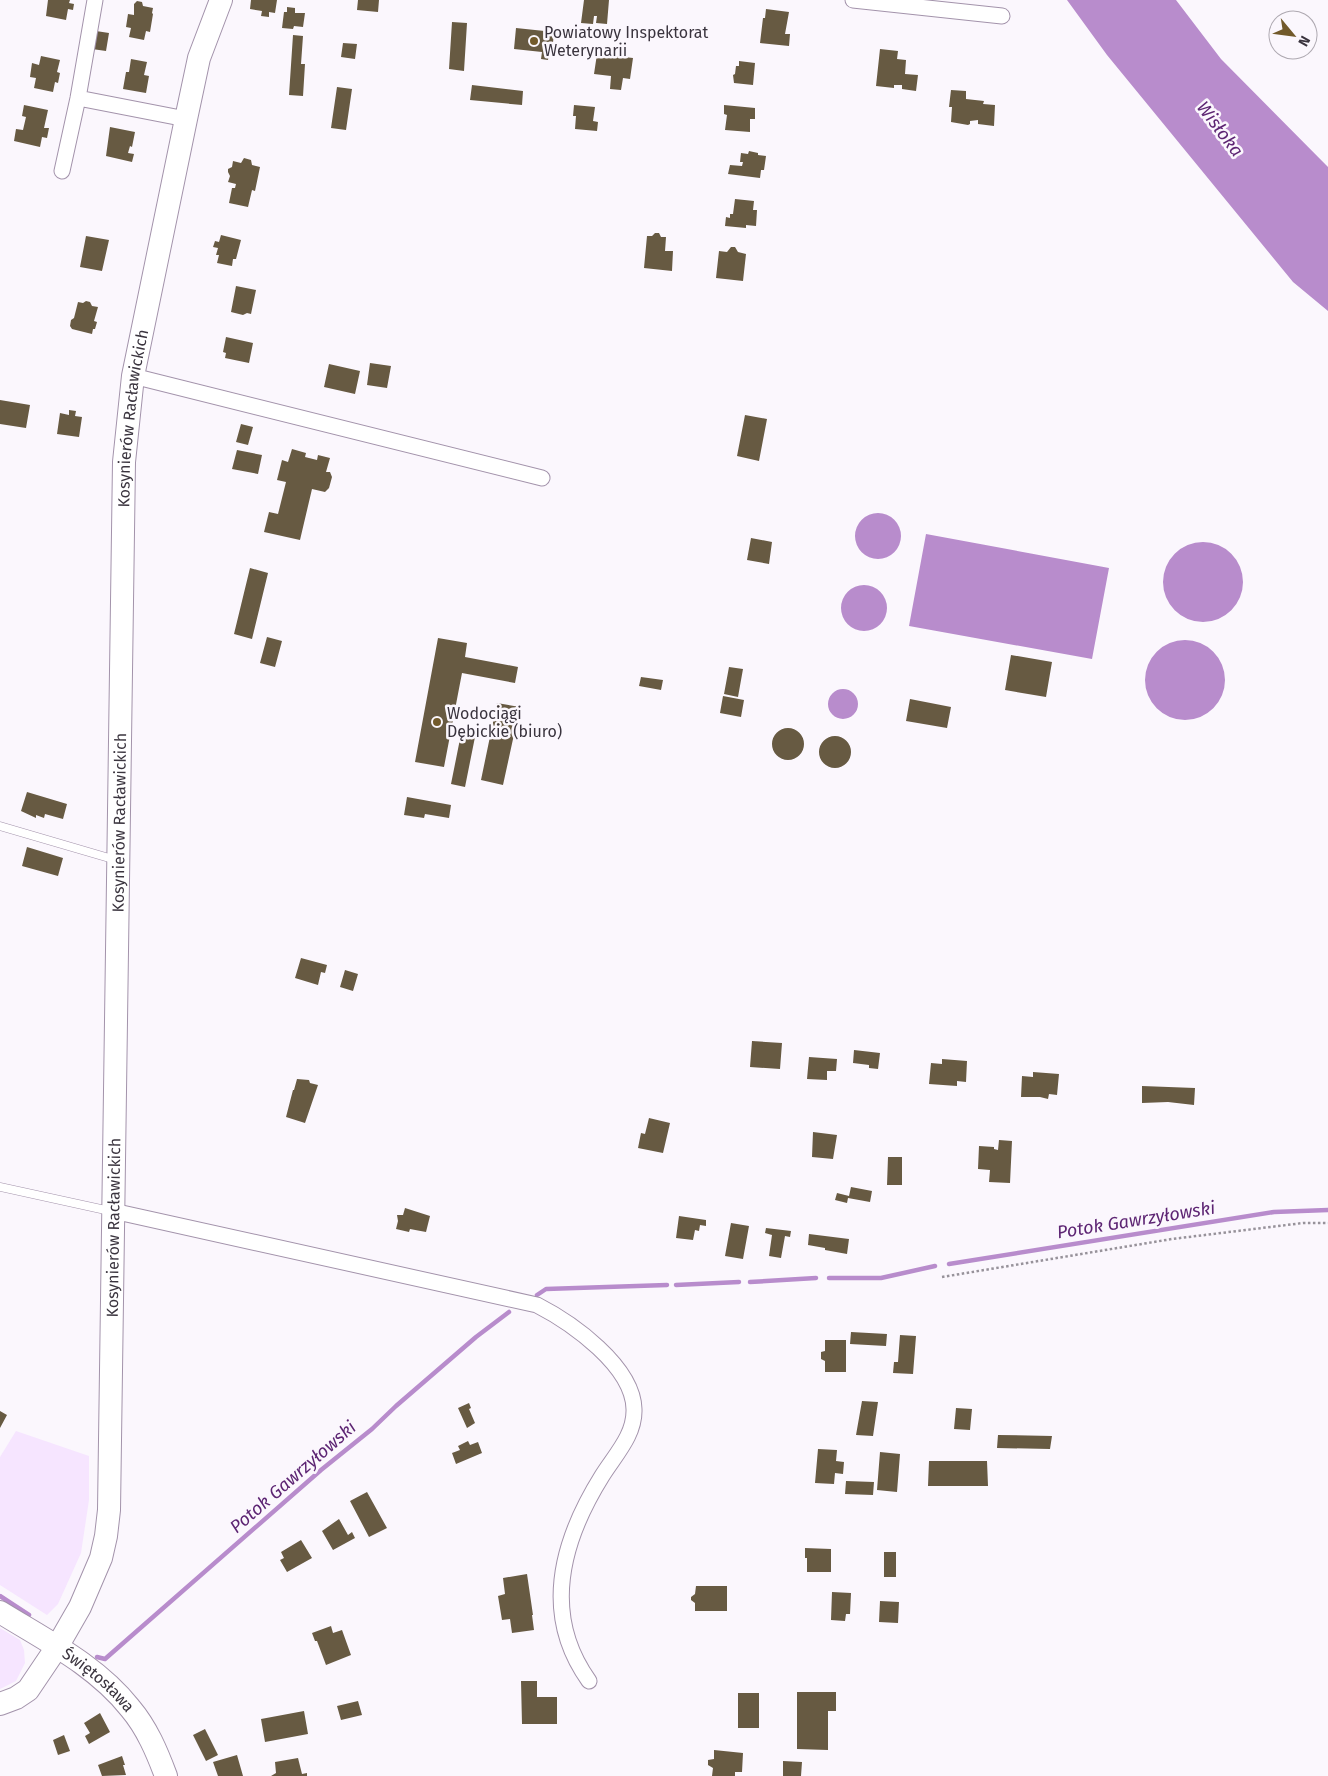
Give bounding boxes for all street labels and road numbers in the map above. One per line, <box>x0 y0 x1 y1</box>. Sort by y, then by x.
street label: Kosynierów Racławickich <box>114 327 152 508</box>
street label: Kosynierów Racławickich <box>108 733 130 913</box>
street label: Kosynierów Racławickich <box>102 1138 124 1318</box>
street label: Świętosława <box>59 1642 139 1716</box>

